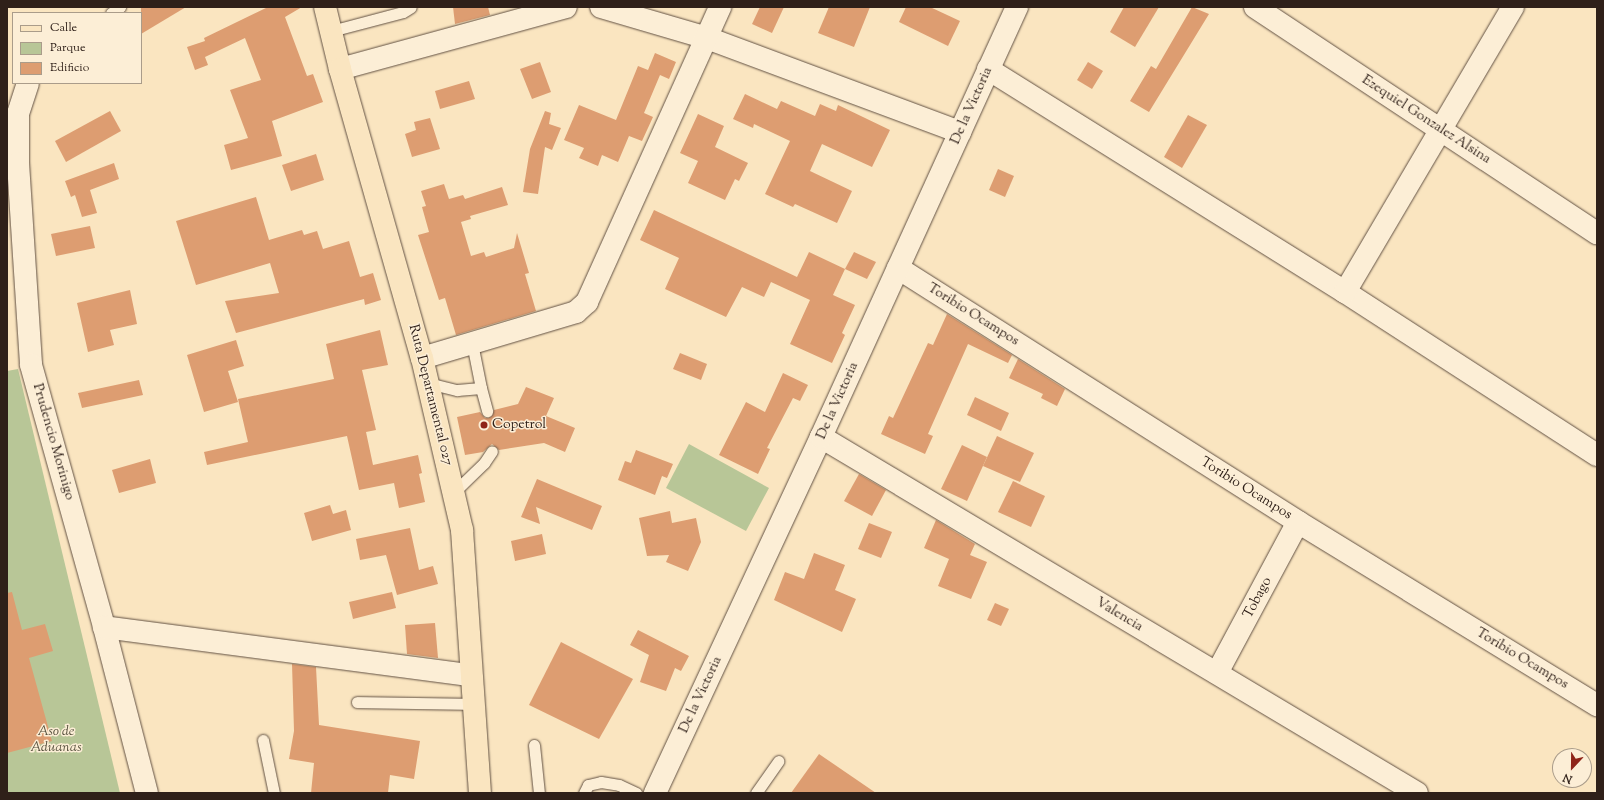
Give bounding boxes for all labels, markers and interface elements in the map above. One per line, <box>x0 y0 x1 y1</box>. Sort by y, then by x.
legend <box>12 12 142 84</box>
text: Calle <box>50 19 77 37</box>
text: Parque <box>50 39 86 57</box>
text: Edificio <box>50 59 89 77</box>
street label: De la Victoria <box>948 65 996 147</box>
street label: Ezequiel Gonzalez Alsina <box>1358 72 1494 168</box>
street label: Toribio Ocampos <box>924 280 1022 350</box>
street label: Ruta Departamental 027 <box>404 323 456 467</box>
street label: De la Victoria <box>814 360 862 442</box>
street label: Prudencio Morinigo <box>28 382 78 502</box>
place label: Copetrol <box>492 417 546 433</box>
marker: Copetrol <box>479 420 489 430</box>
street label: Toribio Ocampos <box>1197 454 1295 524</box>
street label: Tobago <box>1240 574 1276 622</box>
street label: Valencia <box>1092 594 1146 636</box>
street label: Toribio Ocampos <box>1473 625 1571 693</box>
street label: De la Victoria <box>676 654 726 736</box>
park label: Aso de Aduanas <box>30 724 82 756</box>
north arrow <box>1552 748 1592 788</box>
text: N <box>1561 769 1575 787</box>

